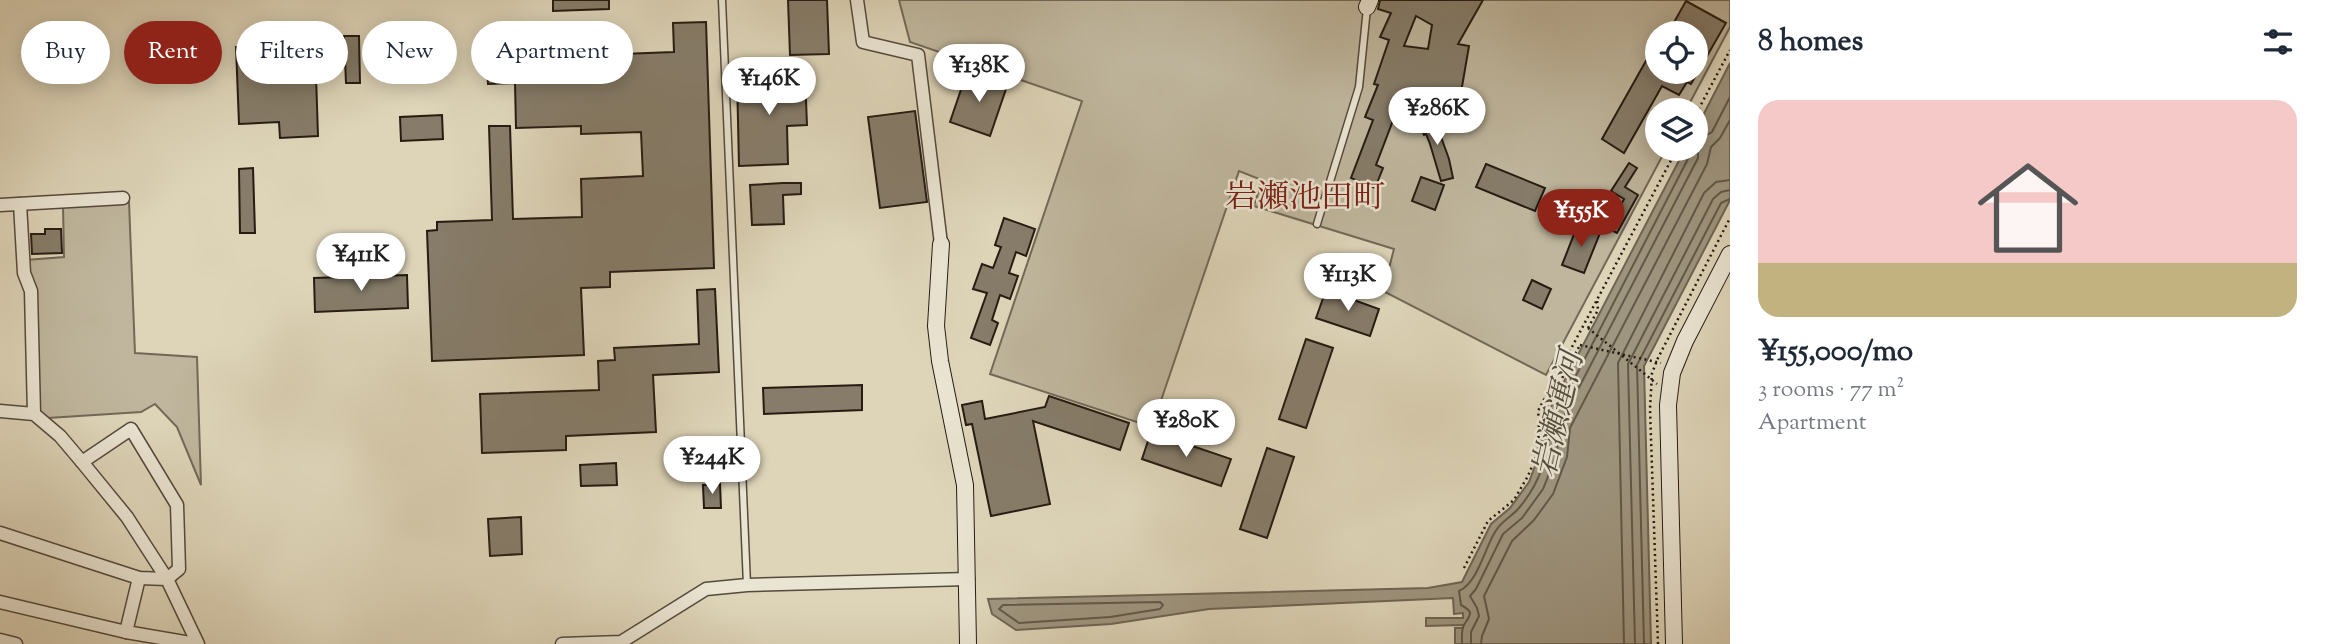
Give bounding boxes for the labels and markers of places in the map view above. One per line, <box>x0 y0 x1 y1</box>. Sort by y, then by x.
pin: ¥138K <box>930 44 1028 104</box>
pin: ¥146K <box>720 58 818 117</box>
pin: ¥286K <box>1388 88 1486 147</box>
pin: ¥155K <box>1532 190 1630 249</box>
pin: ¥411K <box>312 233 410 293</box>
pin: ¥113K <box>1299 254 1397 313</box>
pin: ¥280K <box>1137 400 1235 459</box>
pin: ¥244K <box>663 436 761 496</box>

